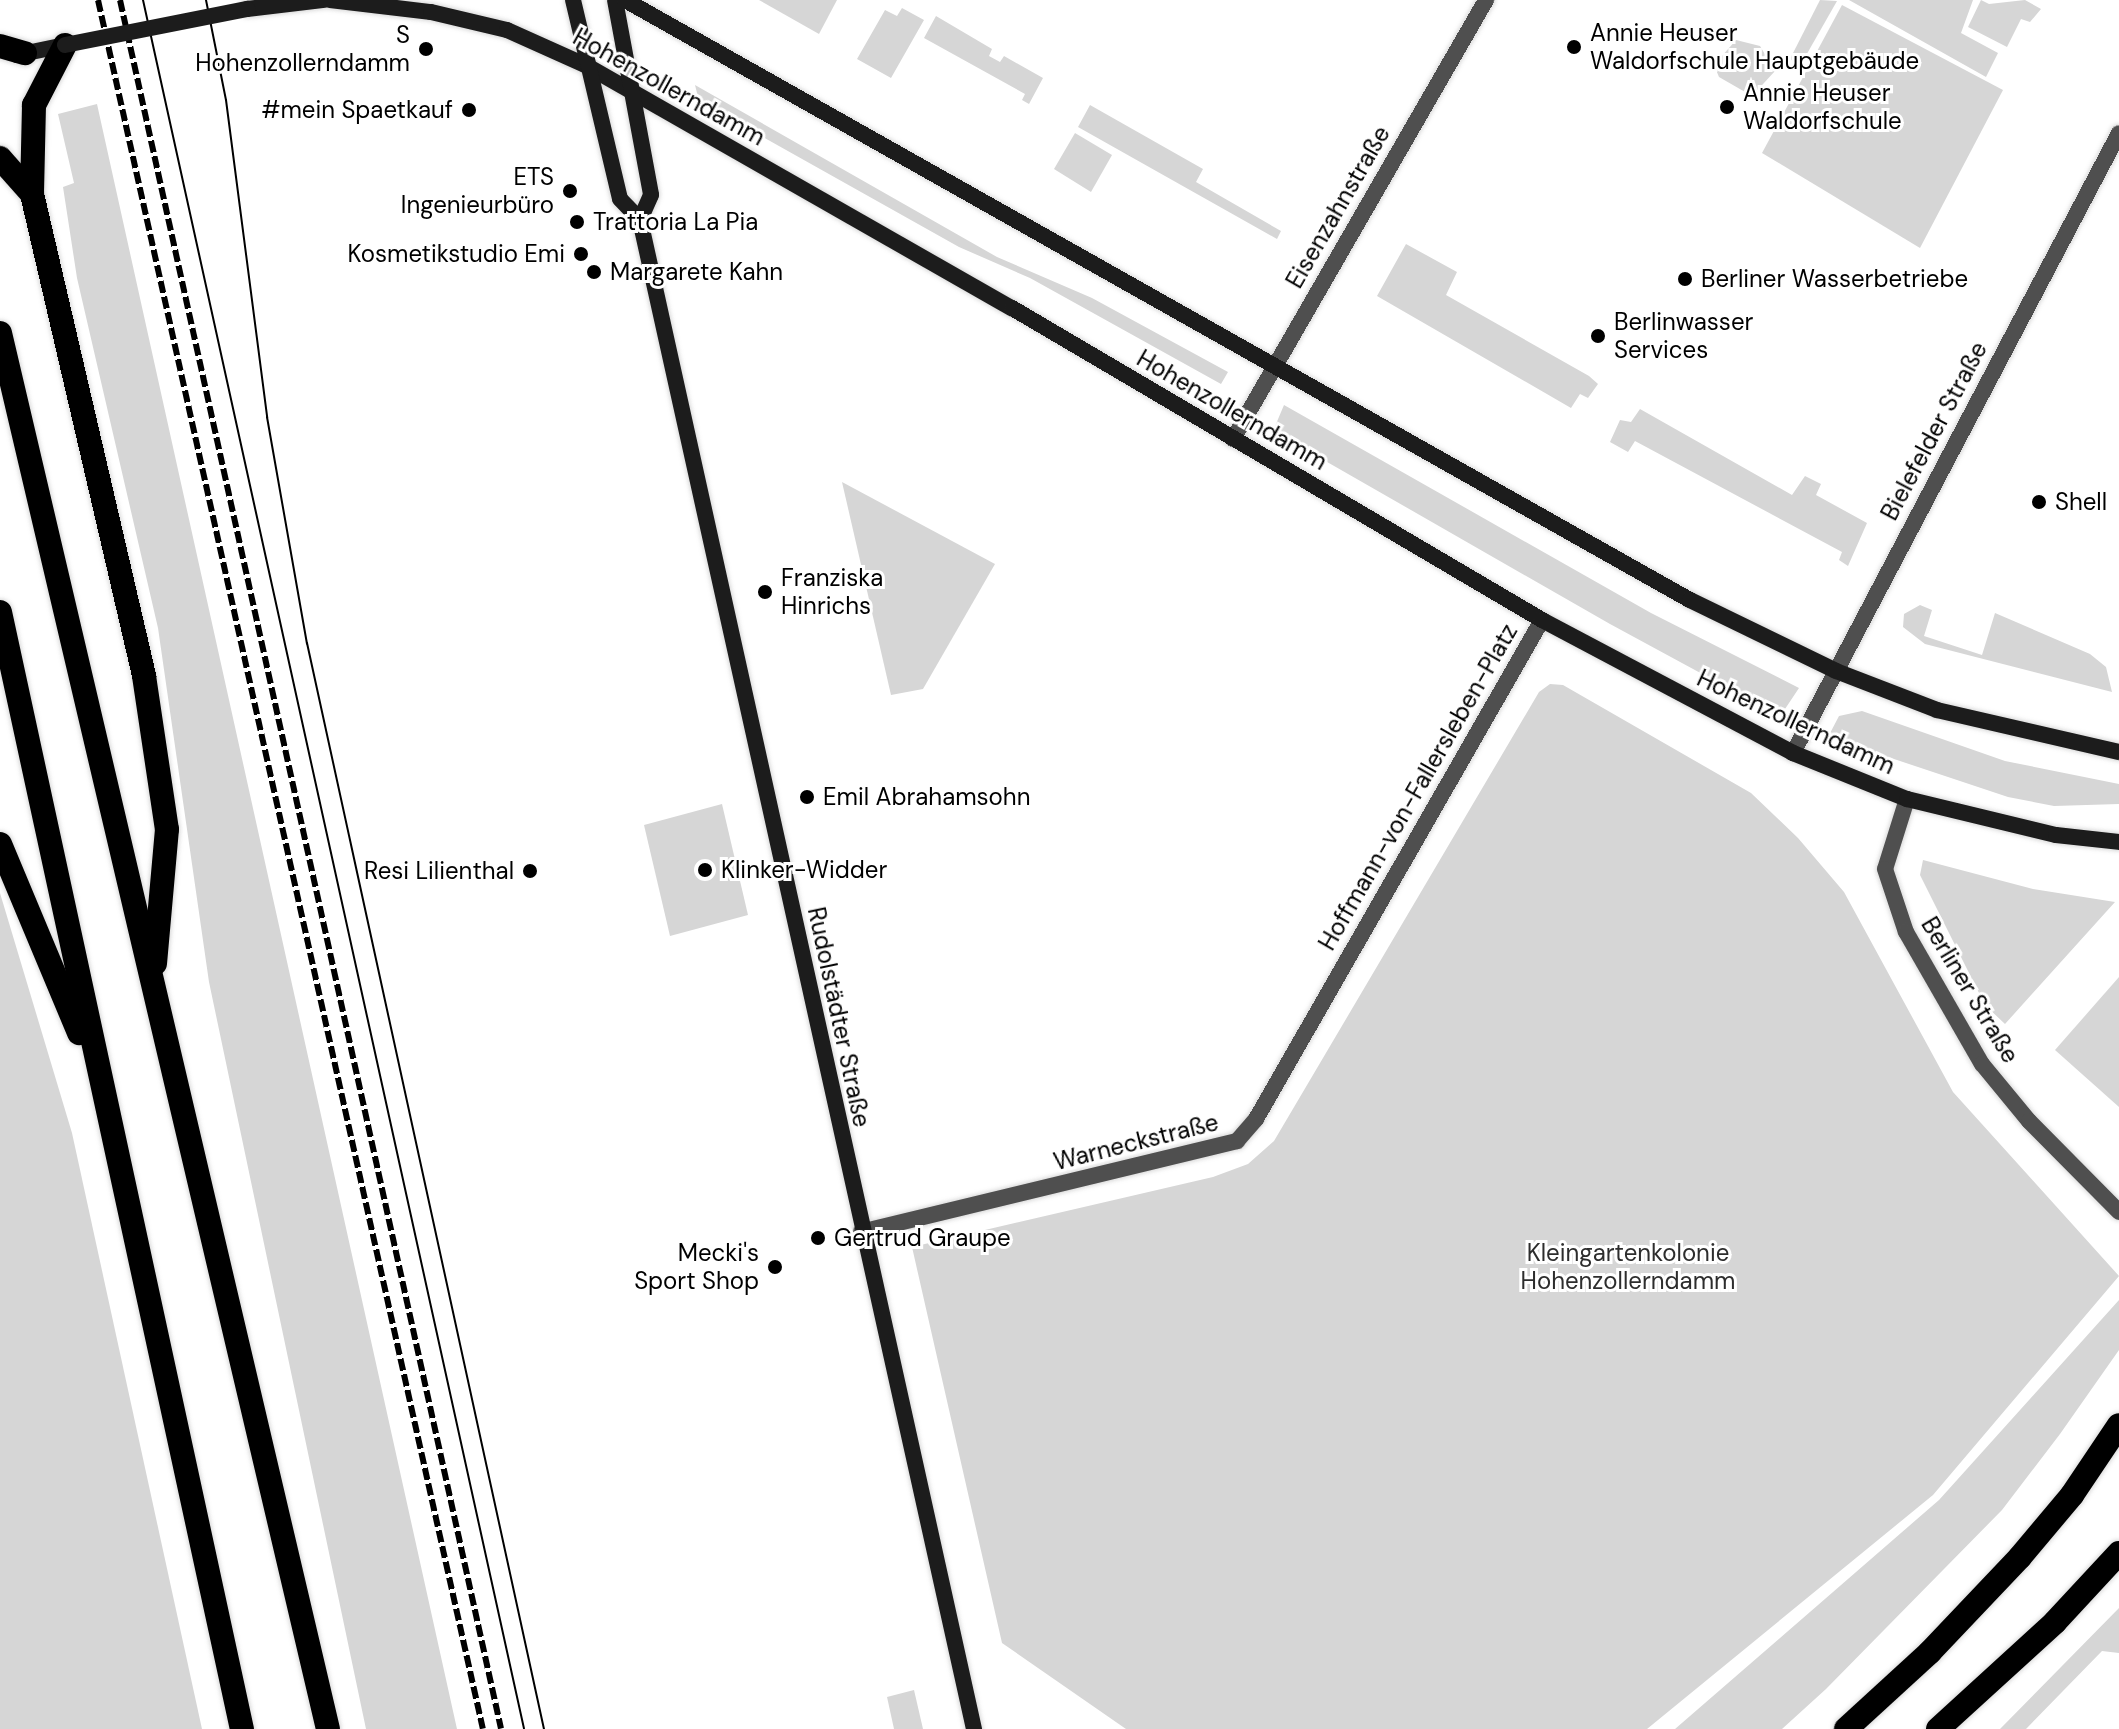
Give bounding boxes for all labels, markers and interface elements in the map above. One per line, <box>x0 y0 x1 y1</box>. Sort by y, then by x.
place label: Annie Heuser Waldorfschule Hauptgebäude <box>1590 19 1919 75</box>
place label: S Hohenzollerndamm <box>195 21 410 77</box>
street label: Hohenzollerndamm <box>568 22 770 152</box>
marker: Annie Heuser Waldorfschule Hauptgebäude <box>1565 38 1583 56</box>
marker: S Hohenzollerndamm <box>417 40 435 58</box>
place label: Annie Heuser Waldorfschule <box>1743 79 1902 135</box>
place label: #mein Spaetkauf <box>261 96 453 124</box>
marker: Annie Heuser Waldorfschule <box>1718 98 1736 116</box>
marker: #mein Spaetkauf <box>460 101 478 119</box>
street label: Eisenzahnstraße <box>1280 121 1396 293</box>
place label: ETS Ingenieurbüro <box>401 163 554 219</box>
marker: ETS Ingenieurbüro <box>561 182 579 200</box>
place label: Trattoria La Pia <box>593 208 758 236</box>
marker: Trattoria La Pia <box>568 213 586 231</box>
place label: Kosmetikstudio Emi <box>348 240 565 268</box>
marker: Kosmetikstudio Emi <box>572 245 590 263</box>
place label: Margarete Kahn <box>610 258 783 286</box>
marker: Margarete Kahn <box>585 263 603 281</box>
place label: Berliner Wasserbetriebe <box>1701 265 1968 293</box>
marker: Berliner Wasserbetriebe <box>1676 270 1694 288</box>
place label: Berlinwasser Services <box>1614 308 1753 364</box>
marker: Berlinwasser Services <box>1589 327 1607 345</box>
street label: Bielefelder Straße <box>1875 337 1993 525</box>
street label: Hohenzollerndamm <box>1132 344 1332 476</box>
place label: Shell <box>2055 488 2107 516</box>
marker: Shell <box>2030 493 2048 511</box>
place label: Franziska Hinrichs <box>781 564 883 620</box>
marker: Franziska Hinrichs <box>756 583 774 601</box>
street label: Hoffmann-von-Fallersleben-Platz <box>1313 619 1523 955</box>
street label: Hohenzollerndamm <box>1693 664 1899 780</box>
place label: Emil Abrahamsohn <box>823 783 1030 811</box>
marker: Emil Abrahamsohn <box>798 788 816 806</box>
place label: Klinker-Widder <box>721 856 887 884</box>
place label: Resi Lilienthal <box>364 857 514 885</box>
marker: Klinker-Widder <box>696 861 714 879</box>
marker: Resi Lilienthal <box>521 862 539 880</box>
street label: Rudolstädter Straße <box>802 904 876 1130</box>
street label: Berliner Straße <box>1915 912 2025 1068</box>
street label: Warneckstraße <box>1051 1108 1221 1176</box>
place label: Gertrud Graupe <box>834 1224 1011 1252</box>
marker: Gertrud Graupe <box>809 1229 827 1247</box>
place label: Mecki's Sport Shop <box>634 1239 759 1295</box>
park label: Kleingartenkolonie Hohenzollerndamm <box>1521 1239 1735 1295</box>
marker: Mecki's Sport Shop <box>766 1258 784 1276</box>

